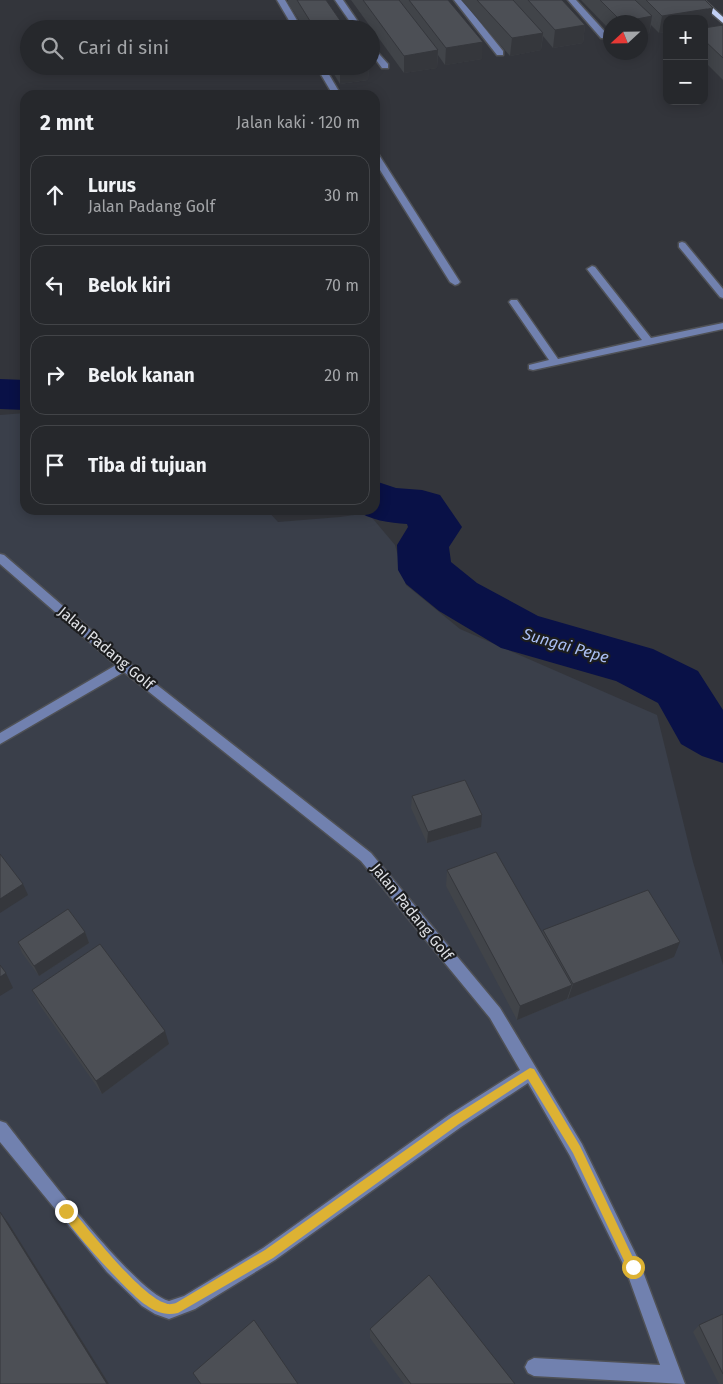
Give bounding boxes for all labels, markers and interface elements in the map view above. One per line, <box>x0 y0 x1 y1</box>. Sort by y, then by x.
north arrow <box>603 15 648 60</box>
map controls <box>663 15 708 105</box>
button: + <box>663 15 708 60</box>
search box <box>20 20 380 75</box>
icon: search <box>38 34 66 62</box>
text: Cari di sini <box>78 36 169 59</box>
button: − <box>663 60 708 105</box>
text: 2 mnt <box>40 110 94 136</box>
text: Jalan kaki · 120 m <box>236 113 360 132</box>
text: Lurus <box>88 174 136 197</box>
icon: ahead <box>41 181 69 209</box>
text: 30 m <box>324 186 359 205</box>
text: Jalan Padang Golf <box>88 197 215 216</box>
icon: left <box>41 271 69 299</box>
text: Belok kiri <box>88 274 171 297</box>
text: 70 m <box>325 276 359 295</box>
icon: right <box>41 361 69 389</box>
text: Belok kanan <box>88 364 195 387</box>
text: 20 m <box>324 366 359 385</box>
icon: arrive <box>41 451 69 479</box>
text: Tiba di tujuan <box>88 454 207 477</box>
street label: Jalan Padang Golf <box>55 603 158 694</box>
water label: Sungai Pepe <box>520 624 611 667</box>
street label: Jalan Padang Golf <box>367 860 457 965</box>
route end <box>55 1200 78 1223</box>
route start <box>622 1256 645 1279</box>

